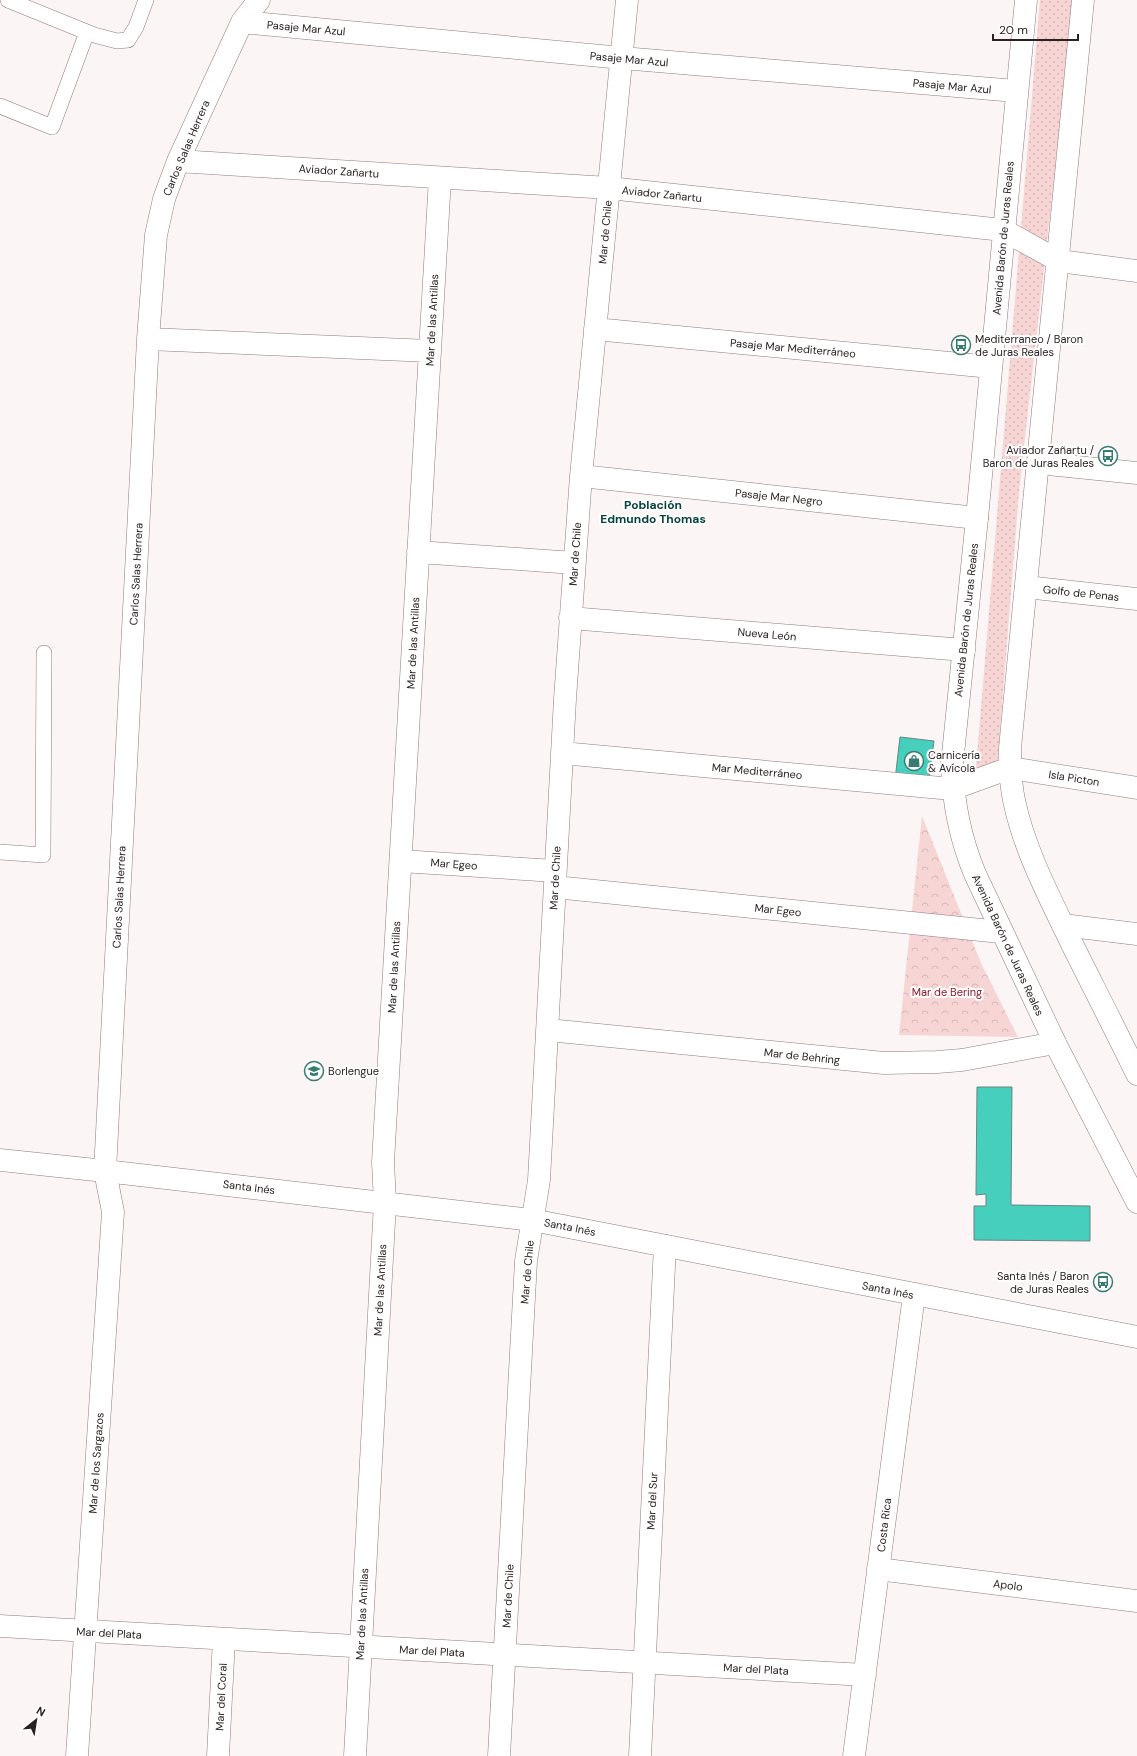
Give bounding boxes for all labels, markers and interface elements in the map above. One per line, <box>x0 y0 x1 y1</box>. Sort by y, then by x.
scale bar <box>993 16 1078 42</box>
street label: Pasaje Mar Azul <box>266 18 346 38</box>
text: 20 m <box>999 22 1028 38</box>
street label: Pasaje Mar Azul <box>589 49 669 69</box>
street label: Pasaje Mar Azul <box>912 76 992 96</box>
street label: Carlos Salas Herrera <box>160 98 212 198</box>
street label: Avenida Barón de Juras Reales <box>989 160 1017 316</box>
street label: Aviador Zañartu <box>298 161 380 181</box>
street label: Aviador Zañartu <box>621 183 703 205</box>
street label: Mar de Chile <box>595 200 615 264</box>
street label: Mar de las Antillas <box>423 274 441 366</box>
place label: Mediterraneo / Baron de Juras Reales <box>975 332 1083 359</box>
bus stop icon: Mediterraneo / Baron de Juras Reales <box>950 334 972 356</box>
street label: Pasaje Mar Mediterráneo <box>729 336 857 360</box>
place label: Aviador Zañartu / Baron de Juras Reales <box>983 443 1094 470</box>
bus stop icon: Aviador Zañartu / Baron de Juras Reales <box>1097 445 1119 467</box>
street label: Pasaje Mar Negro <box>734 485 824 509</box>
district label: Población Edmundo Thomas <box>600 497 706 527</box>
street label: Carlos Salas Herrera <box>126 522 146 626</box>
street label: Mar de Chile <box>566 522 584 586</box>
street label: Avenida Barón de Juras Reales <box>951 542 981 698</box>
street label: Golfo de Penas <box>1042 582 1120 604</box>
street label: Mar de las Antillas <box>404 597 422 689</box>
street label: Nueva León <box>737 624 797 644</box>
place label: Carnicería & Avícola <box>928 748 980 775</box>
shop icon: Carnicería & Avícola <box>903 750 925 772</box>
street label: Mar Mediterráneo <box>711 760 803 782</box>
street label: Isla Picton <box>1047 767 1101 789</box>
street label: Carlos Salas Herrera <box>109 845 129 949</box>
street label: Mar de Chile <box>546 846 564 910</box>
street label: Mar Egeo <box>430 855 478 873</box>
street label: Avenida Barón de Juras Reales <box>969 872 1047 1018</box>
street label: Mar Egeo <box>754 901 802 919</box>
street label: Mar de las Antillas <box>385 921 403 1013</box>
park label: Mar de Bering <box>912 985 982 999</box>
street label: Mar de Behring <box>763 1045 841 1067</box>
school or university icon: Borlengue <box>303 1060 325 1082</box>
place label: Borlengue <box>328 1064 379 1078</box>
street label: Santa Inés <box>222 1177 276 1197</box>
street label: Santa Inés <box>543 1215 597 1239</box>
street label: Mar de Chile <box>517 1240 537 1304</box>
street label: Mar de las Antillas <box>371 1244 389 1336</box>
place label: Santa Inés / Baron de Juras Reales <box>997 1269 1089 1296</box>
bus stop icon: Santa Inés / Baron de Juras Reales <box>1092 1271 1114 1293</box>
street label: Santa Inés <box>861 1278 915 1302</box>
street label: Mar de los Sargazos <box>85 1412 107 1514</box>
street label: Mar del Sur <box>644 1472 660 1530</box>
street label: Costa Rica <box>874 1497 894 1553</box>
street label: Mar de Chile <box>499 1564 517 1628</box>
street label: Mar de las Antillas <box>353 1568 371 1660</box>
street label: Apolo <box>992 1576 1024 1594</box>
street label: Mar del Plata <box>76 1624 142 1642</box>
street label: Mar del Plata <box>399 1642 465 1660</box>
street label: Mar del Plata <box>723 1660 789 1678</box>
street label: Mar del Coral <box>212 1663 230 1731</box>
north arrow <box>16 1700 56 1740</box>
text: N <box>34 1703 48 1719</box>

